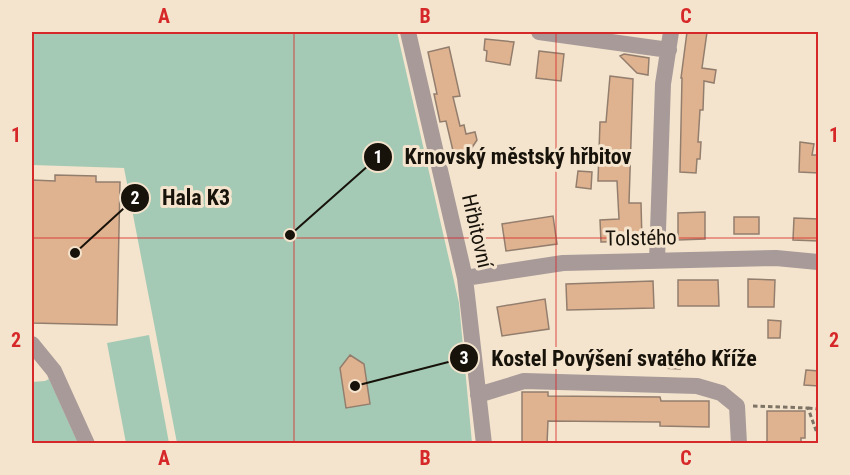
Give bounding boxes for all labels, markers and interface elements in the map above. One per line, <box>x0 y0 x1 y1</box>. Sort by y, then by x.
text: A <box>158 4 170 28</box>
text: B <box>419 4 431 28</box>
text: C <box>680 4 692 28</box>
text: 1 <box>11 123 21 147</box>
text: 1 <box>829 123 839 147</box>
callout: Krnovský městský hřbitov <box>363 137 644 177</box>
text: Krnovský městský hřbitov <box>405 144 632 169</box>
text: 1 <box>373 146 383 167</box>
callout: Hala K3 <box>120 178 242 218</box>
text: Hala K3 <box>162 185 230 210</box>
text: 2 <box>130 187 140 208</box>
street label: Hřbitovní <box>457 192 497 271</box>
street label: Tolstého <box>605 225 677 251</box>
text: 2 <box>11 328 21 352</box>
text: 2 <box>829 328 839 352</box>
callout: Kostel Povýšení svatého Kříže <box>449 338 769 378</box>
text: Kostel Povýšení svatého Kříže <box>491 346 757 371</box>
text: 3 <box>459 347 469 368</box>
text: A <box>158 446 170 470</box>
text: B <box>419 446 431 470</box>
text: C <box>680 446 692 470</box>

